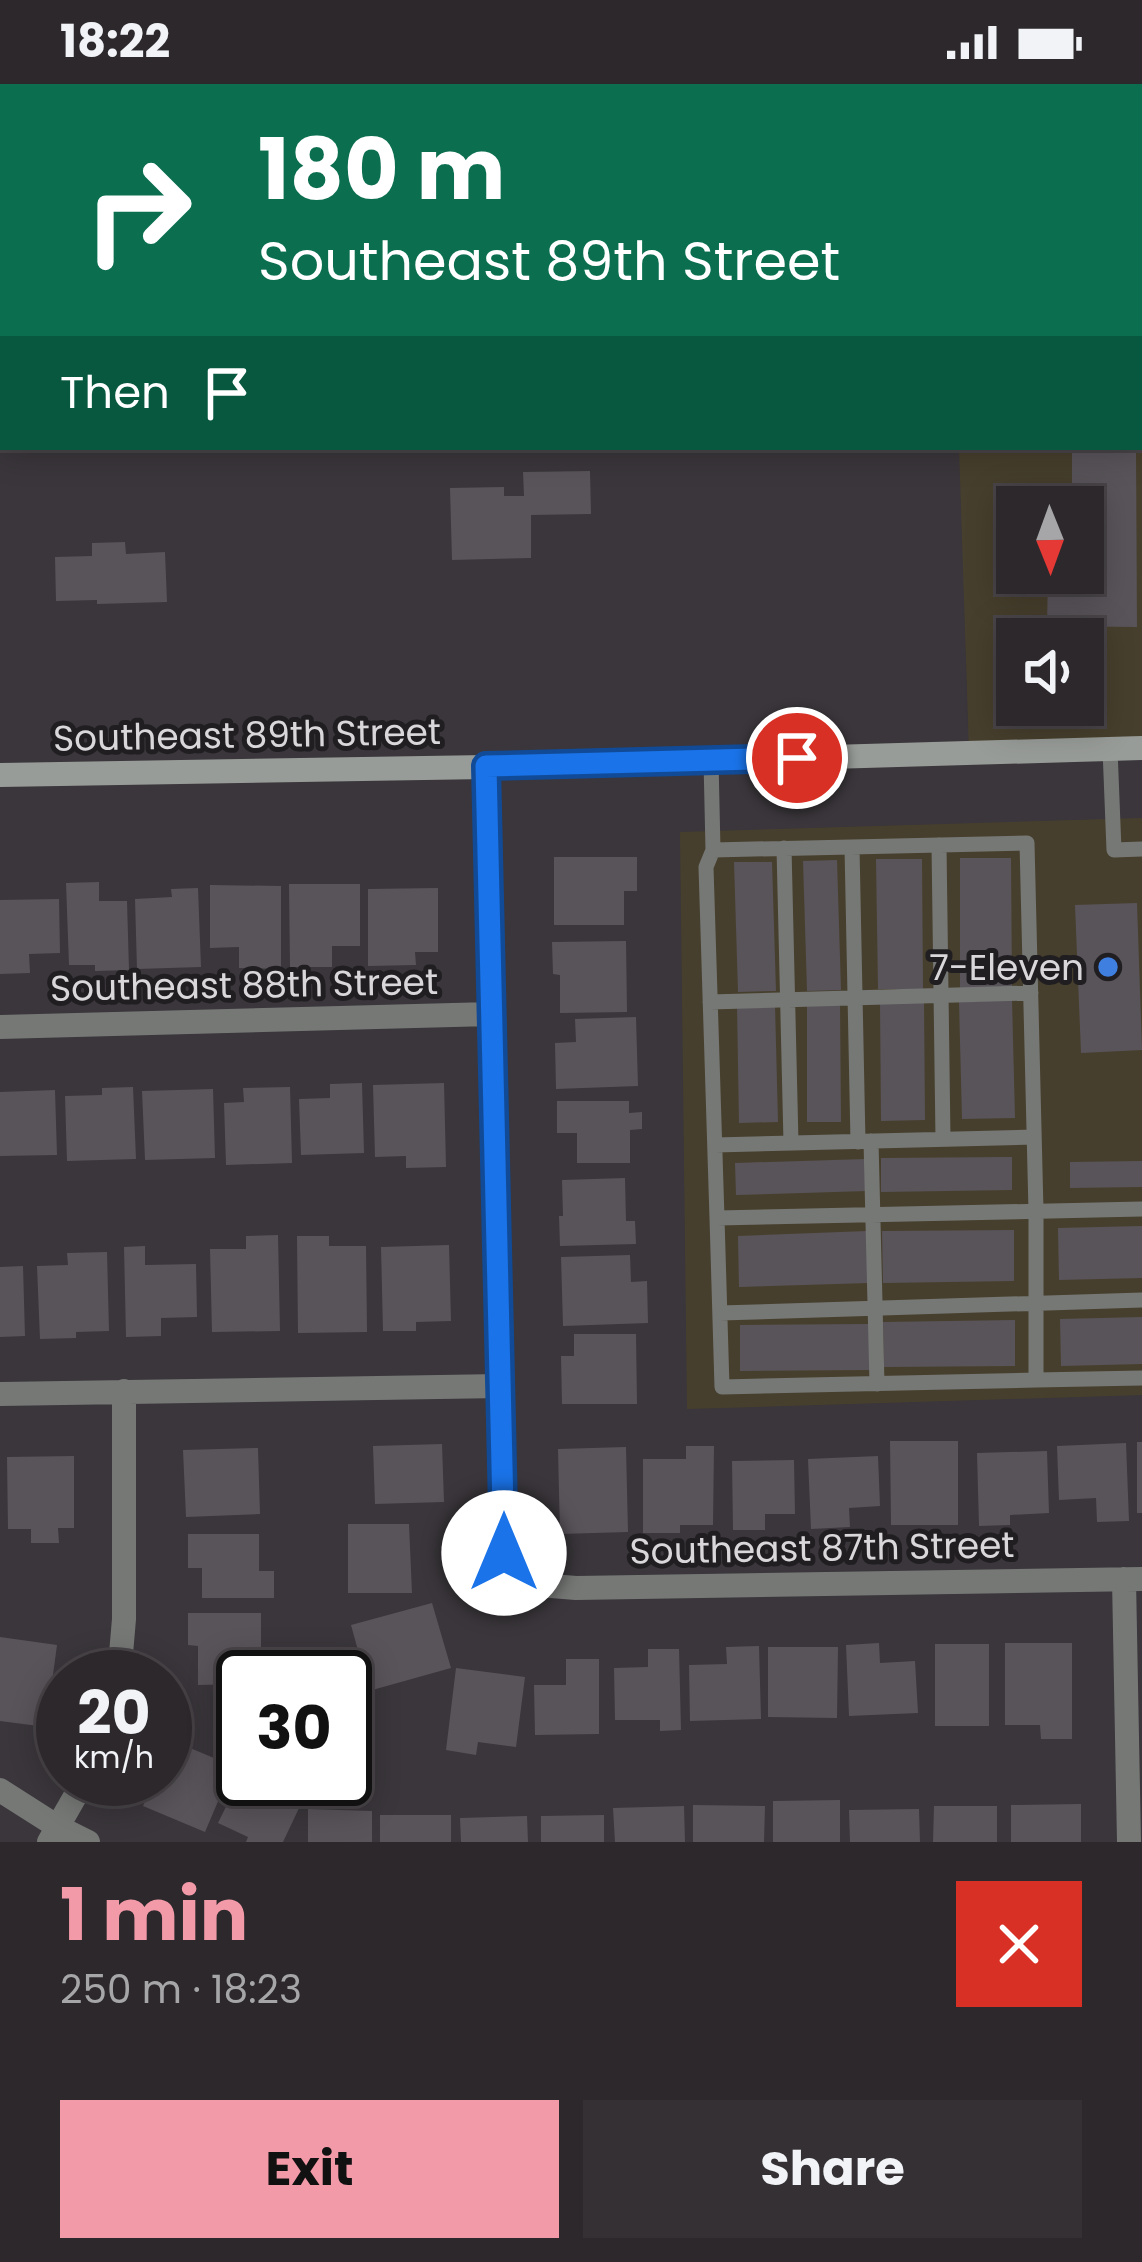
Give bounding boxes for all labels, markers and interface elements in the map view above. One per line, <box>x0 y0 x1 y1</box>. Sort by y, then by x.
text: 18:22 <box>60 10 170 73</box>
text: 180 m <box>258 111 506 228</box>
icon: right <box>60 132 216 288</box>
text: Southeast 89th Street <box>258 223 840 299</box>
icon: arrive <box>194 360 260 426</box>
text: Then <box>60 361 170 424</box>
north arrow <box>996 486 1104 594</box>
map controls <box>996 486 1104 726</box>
button: sound <box>996 618 1104 726</box>
street label: Southeast 89th Street <box>53 706 441 764</box>
pin <box>746 707 848 809</box>
icon: arrive <box>764 725 830 791</box>
place label: 7-Eleven <box>929 942 1084 993</box>
marker: 7-Eleven <box>1095 954 1121 980</box>
street label: Southeast 88th Street <box>50 956 438 1014</box>
position arrow <box>441 1490 567 1616</box>
street label: Southeast 87th Street <box>629 1519 1015 1577</box>
speed limit sign: 30 <box>216 1650 372 1806</box>
text: 20 <box>77 1671 151 1755</box>
text: km/h <box>74 1736 154 1779</box>
text: 1 min <box>60 1864 248 1965</box>
button: close <box>956 1881 1082 2007</box>
text: 250 m · 18:23 <box>60 1962 302 2017</box>
button: Exit <box>60 2100 559 2238</box>
button: Share <box>583 2100 1082 2238</box>

